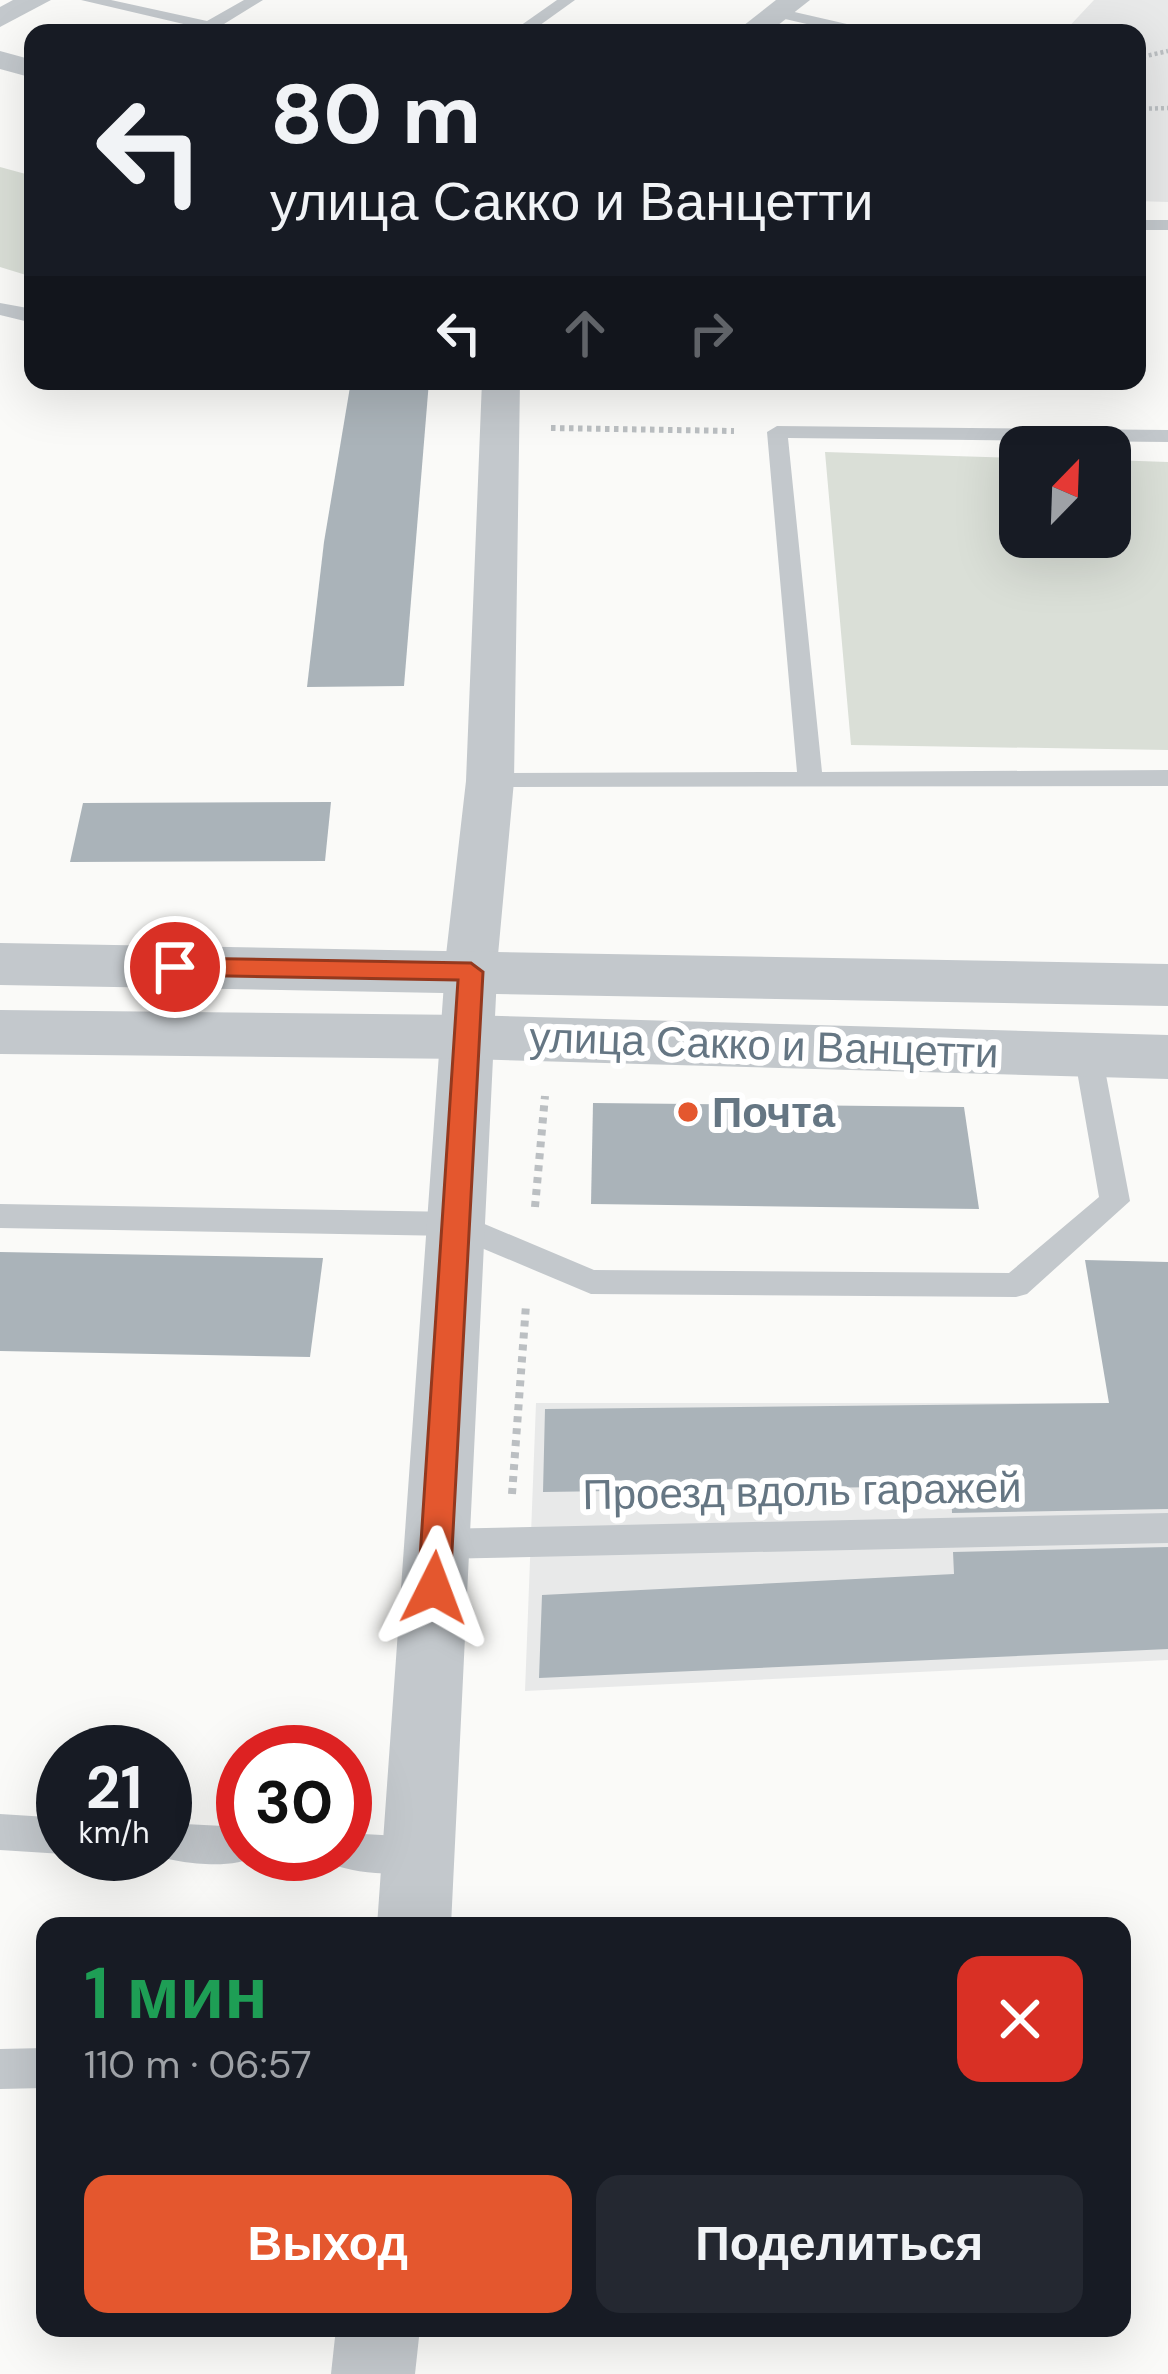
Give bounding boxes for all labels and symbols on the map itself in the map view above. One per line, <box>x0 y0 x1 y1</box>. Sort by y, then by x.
north arrow <box>999 426 1131 558</box>
pin <box>124 916 226 1018</box>
street label: улица Сакко и Ванцетти <box>529 1009 999 1081</box>
place label: Почта <box>712 1085 836 1140</box>
marker: Почта <box>675 1099 701 1125</box>
street label: Проезд вдоль гаражей <box>582 1460 1022 1522</box>
position arrow <box>371 1525 497 1651</box>
speed limit sign: 30 <box>216 1725 372 1881</box>

